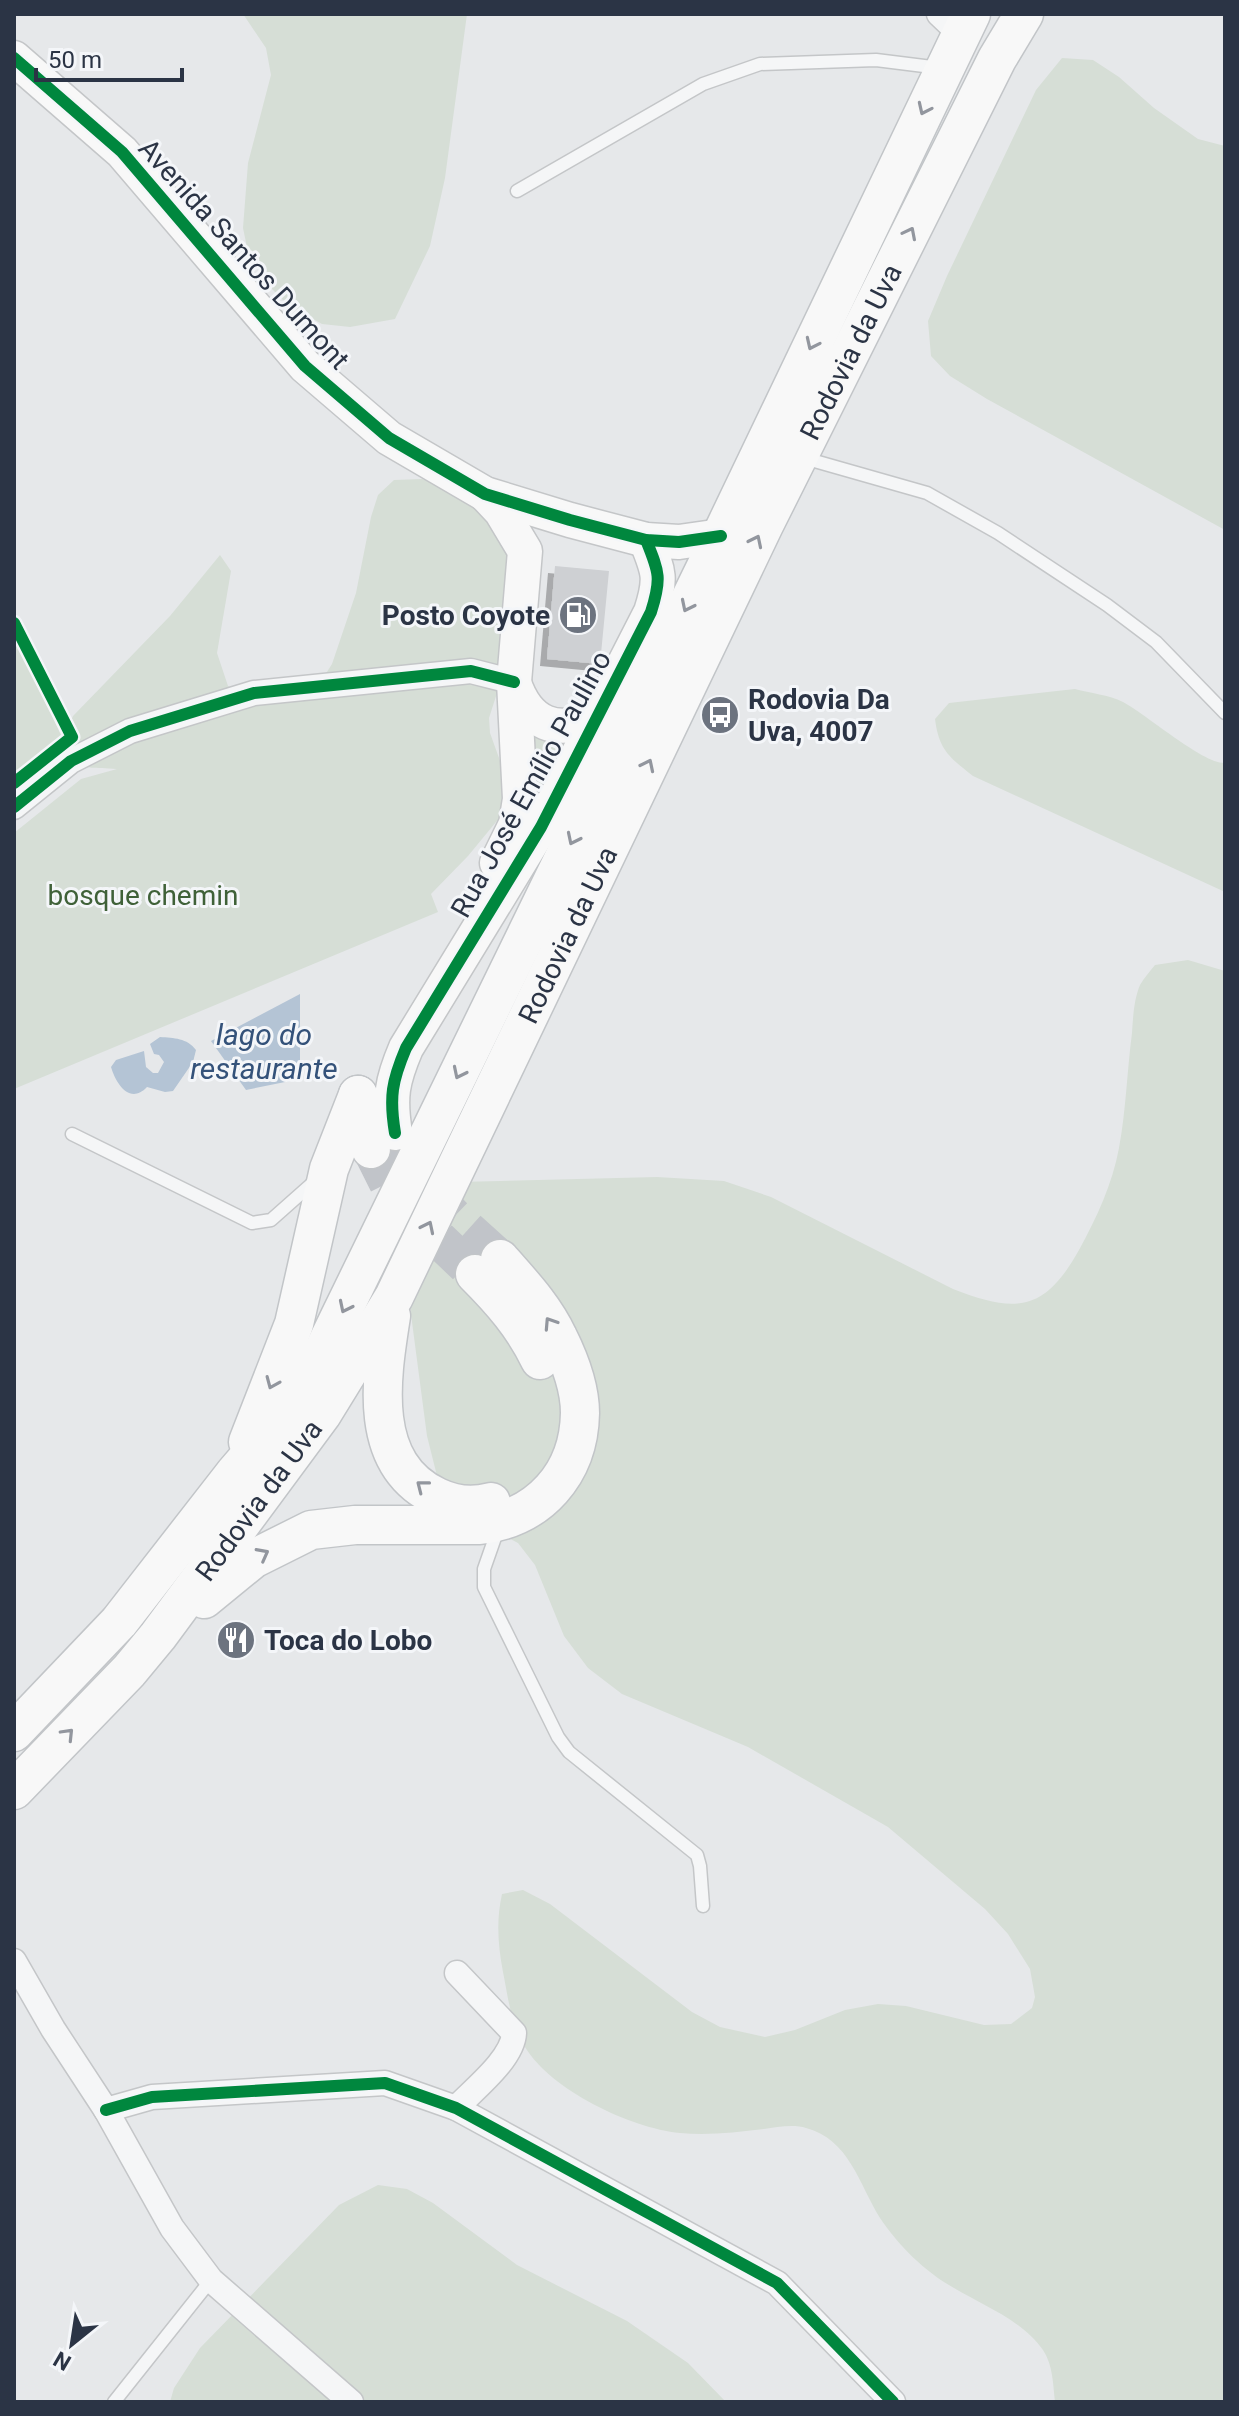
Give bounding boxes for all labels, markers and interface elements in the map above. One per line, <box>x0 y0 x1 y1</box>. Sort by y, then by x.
scale bar <box>36 32 182 82</box>
text: 50 m <box>48 46 102 74</box>
one-way arrow <box>918 100 934 115</box>
street label: Avenida Santos Dumont <box>132 132 356 376</box>
one-way arrow <box>900 226 916 241</box>
street label: Rodovia da Uva <box>793 259 908 445</box>
one-way arrow <box>806 335 822 350</box>
one-way arrow <box>747 534 762 549</box>
fuel station icon: Posto Coyote <box>557 594 599 636</box>
one-way arrow <box>681 597 697 612</box>
place label: Posto Coyote <box>382 599 550 632</box>
street label: Rua José Emílio Paulino <box>444 645 618 923</box>
place label: Rodovia Da Uva, 4007 <box>748 683 890 748</box>
bus stop icon: Rodovia Da Uva, 4007 <box>699 694 741 736</box>
one-way arrow <box>638 759 654 773</box>
one-way arrow <box>567 831 582 846</box>
street label: Rodovia da Uva <box>511 841 624 1029</box>
park label: bosque chemin <box>47 879 239 912</box>
water label: lago do restaurante <box>190 1017 338 1086</box>
one-way arrow <box>453 1065 468 1080</box>
one-way arrow <box>418 1221 434 1235</box>
one-way arrow <box>339 1298 354 1313</box>
one-way arrow <box>544 1318 559 1332</box>
one-way arrow <box>265 1375 281 1389</box>
street label: Rodovia da Uva <box>188 1413 329 1587</box>
one-way arrow <box>416 1481 431 1496</box>
one-way arrow <box>255 1548 270 1563</box>
restaurant icon: Toca do Lobo <box>215 1619 257 1661</box>
place label: Toca do Lobo <box>264 1624 432 1657</box>
one-way arrow <box>59 1729 74 1743</box>
north arrow <box>32 2304 112 2384</box>
text: N <box>49 2346 75 2376</box>

